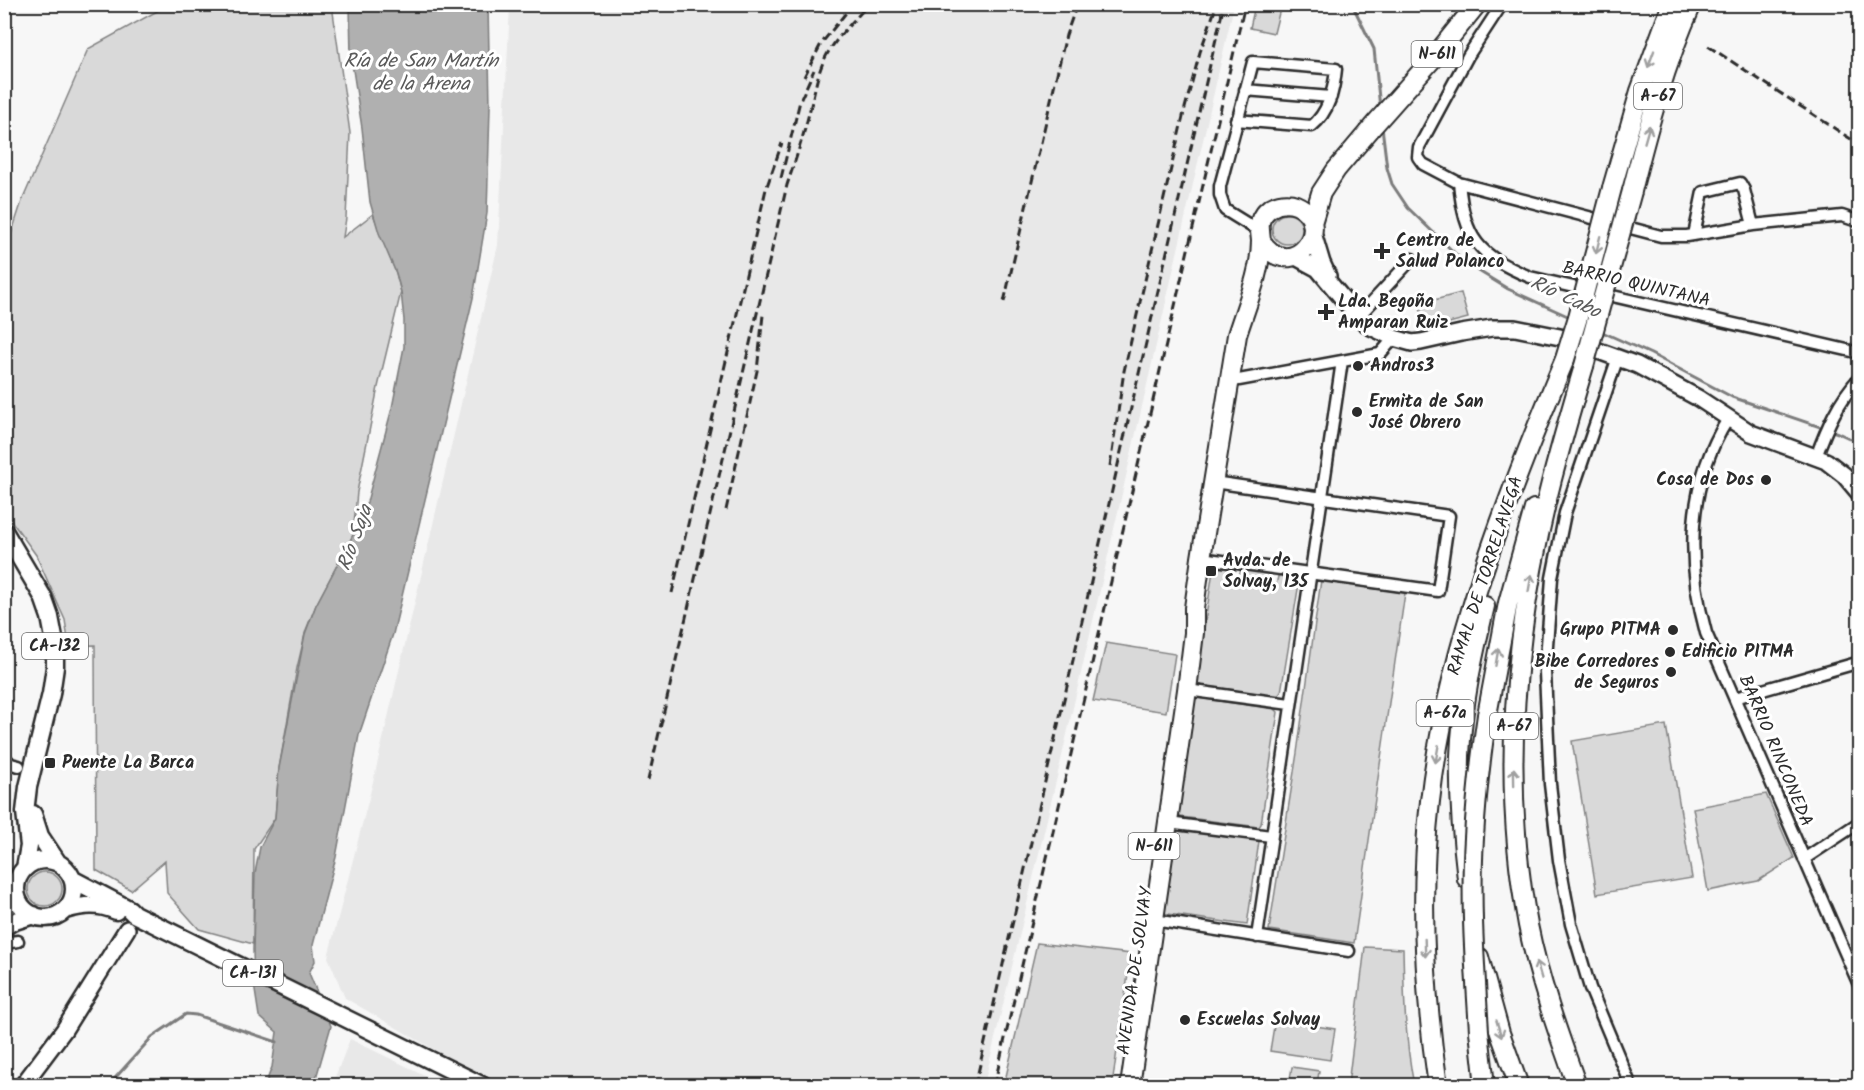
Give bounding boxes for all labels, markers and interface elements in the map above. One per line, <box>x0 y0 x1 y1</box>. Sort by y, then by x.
road number: N-611 <box>1412 41 1462 67</box>
water label: Ría de San Martín de la Arena <box>344 46 500 101</box>
one-way arrow <box>1644 49 1655 68</box>
road number: A-67 <box>1634 83 1682 109</box>
one-way arrow <box>1642 125 1653 144</box>
place label: Centro de Salud Polanco <box>1396 227 1504 277</box>
one-way arrow <box>1591 235 1603 254</box>
marker: Centro de Salud Polanco <box>1373 242 1391 260</box>
street label: BARRIO QUINTANA <box>1559 254 1713 316</box>
water label: Río Cabo <box>1524 268 1607 329</box>
place label: Lda. Begoña Amparan Ruiz <box>1338 288 1449 338</box>
marker: Lda. Begoña Amparan Ruiz <box>1319 305 1333 319</box>
place label: Andros3 <box>1370 352 1434 381</box>
marker: Andros3 <box>1351 359 1365 373</box>
place label: Ermita de San José Obrero <box>1369 388 1484 438</box>
marker: Ermita de San José Obrero <box>1350 405 1364 419</box>
place label: Cosa de Dos <box>1656 466 1755 495</box>
street label: RAMAL DE TORRELAVEGA <box>1440 473 1532 679</box>
marker: Cosa de Dos <box>1759 473 1773 487</box>
water label: Río Saja <box>329 499 383 575</box>
place label: Avda. de Solvay, 135 <box>1223 547 1310 597</box>
marker: Avda. de Solvay, 135 <box>1204 564 1218 578</box>
one-way arrow <box>1525 574 1536 594</box>
place label: Grupo PITMA <box>1560 616 1661 645</box>
marker: Grupo PITMA <box>1666 623 1680 637</box>
road number: CA-132 <box>22 633 88 659</box>
place label: Edificio PITMA <box>1682 638 1794 667</box>
marker: Edificio PITMA <box>1663 645 1677 659</box>
one-way arrow <box>1492 648 1503 667</box>
place label: Bibe Corredores de Seguros <box>1534 648 1660 698</box>
marker: Bibe Corredores de Seguros <box>1664 665 1678 679</box>
street label: BARRIO RINCONEDA <box>1730 670 1820 832</box>
road number: A-67a <box>1416 700 1474 726</box>
road number: A-67 <box>1490 713 1538 739</box>
one-way arrow <box>1432 744 1443 763</box>
place label: Puente La Barca <box>62 749 194 778</box>
marker: Puente La Barca <box>43 756 57 770</box>
one-way arrow <box>1508 768 1520 788</box>
road number: N-611 <box>1128 833 1180 859</box>
street label: AVENIDA DE SOLVAY <box>1110 885 1162 1057</box>
one-way arrow <box>1419 938 1430 958</box>
road number: CA-131 <box>223 960 283 986</box>
one-way arrow <box>1533 961 1544 980</box>
place label: Escuelas Solvay <box>1197 1006 1321 1035</box>
marker: Escuelas Solvay <box>1178 1013 1192 1027</box>
one-way arrow <box>1494 1019 1505 1038</box>

